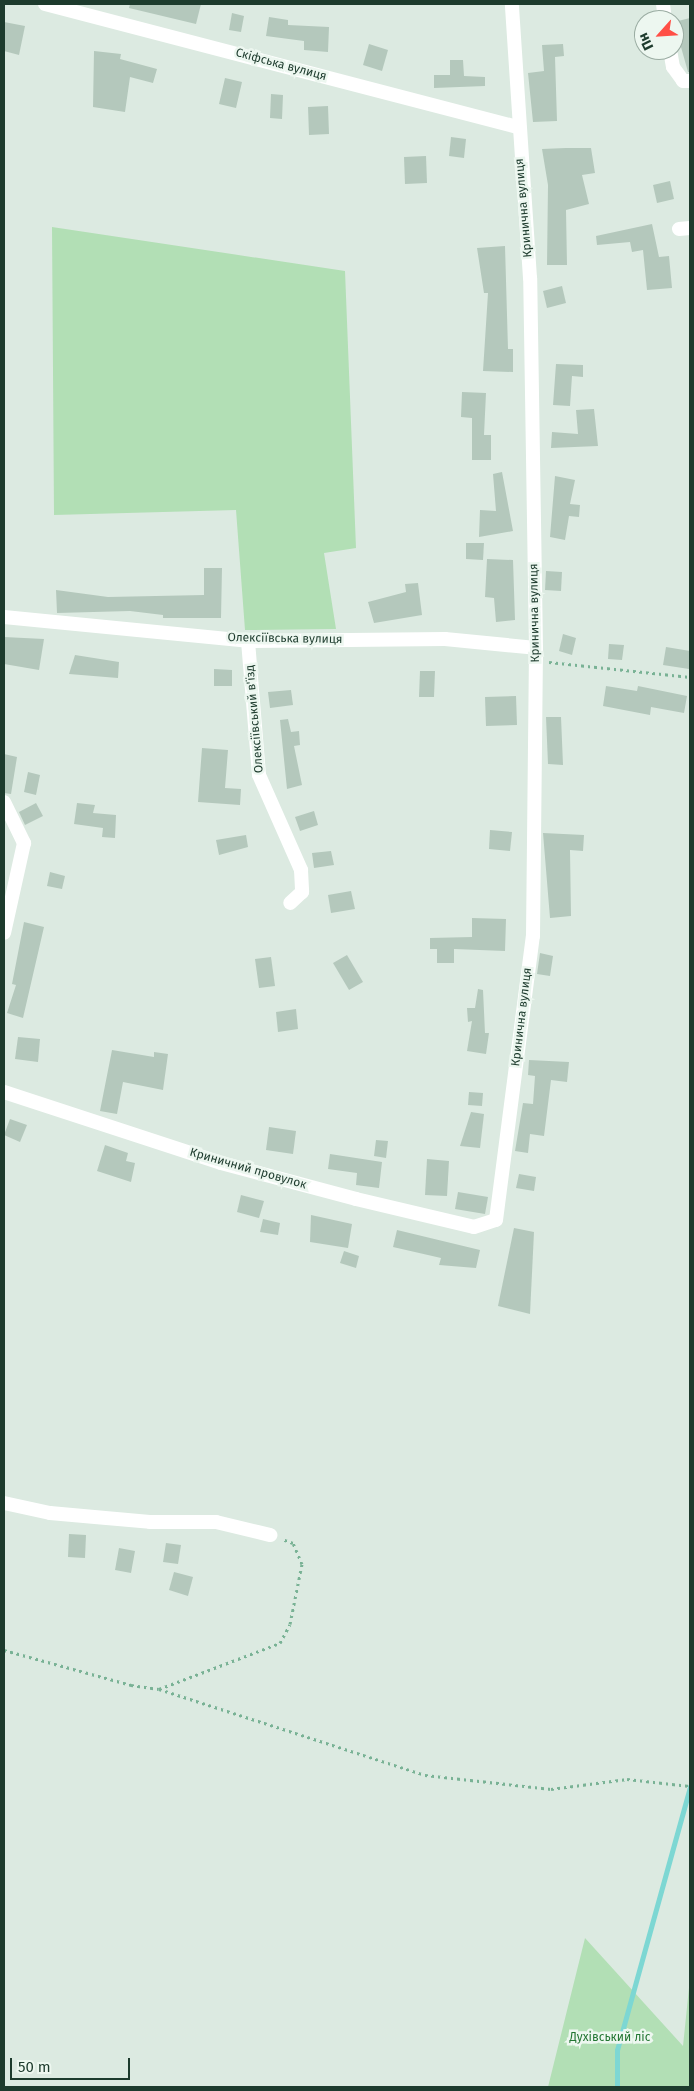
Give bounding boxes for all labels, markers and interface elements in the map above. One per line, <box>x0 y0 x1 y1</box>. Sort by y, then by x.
north arrow <box>634 10 684 60</box>
text: Пн <box>634 30 657 53</box>
street label: Скіфська вулиця <box>234 46 328 84</box>
street label: Кринична вулиця <box>513 158 535 258</box>
street label: Кринична вулиця <box>527 563 543 663</box>
street label: Олексіївська вулиця <box>227 631 343 647</box>
street label: Олексіївський в'їзд <box>243 664 267 774</box>
street label: Кринична вулиця <box>509 967 535 1067</box>
street label: Криничний провулок <box>188 1145 308 1193</box>
park label: Духівський ліс <box>570 2031 650 2045</box>
scale bar <box>12 2048 132 2080</box>
text: 50 m <box>18 2058 51 2076</box>

